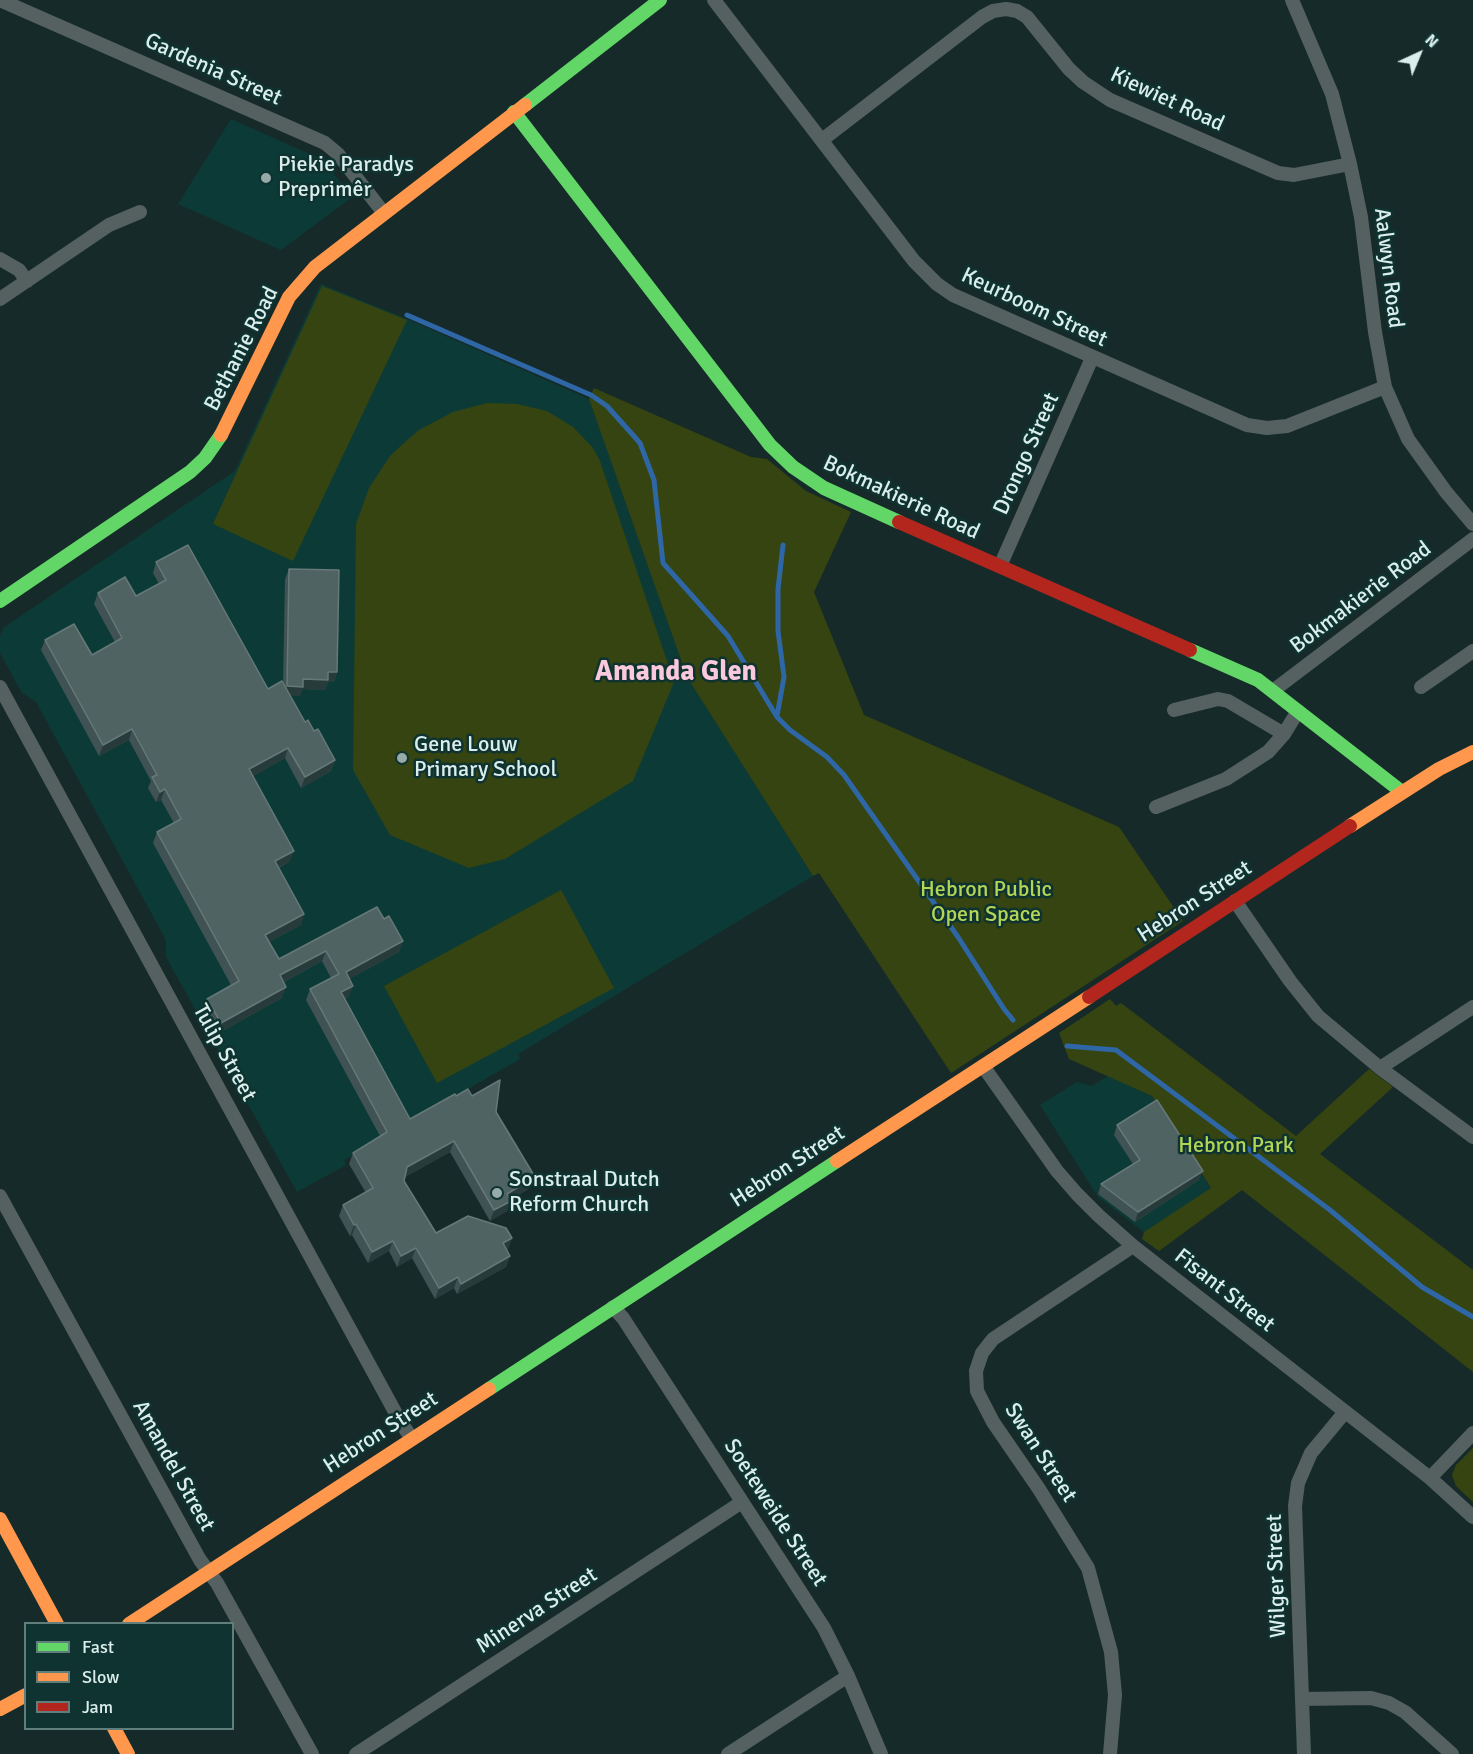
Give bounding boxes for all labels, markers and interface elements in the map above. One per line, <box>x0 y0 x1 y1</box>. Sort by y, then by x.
north arrow <box>1389 24 1449 84</box>
street label: Gardenia Street <box>140 28 286 112</box>
text: N <box>1421 30 1442 52</box>
street label: Kiewiet Road <box>1106 62 1228 138</box>
place label: Piekie Paradys Preprimêr <box>278 152 414 204</box>
marker: Piekie Paradys Preprimêr <box>259 171 273 185</box>
street label: Aalwyn Road <box>1368 206 1408 330</box>
street label: Keurboom Street <box>957 263 1111 353</box>
street label: Bethanie Road <box>199 282 285 416</box>
street label: Drongo Street <box>988 389 1066 519</box>
street label: Bokmakierie Road <box>819 450 983 546</box>
street label: Bokmakierie Road <box>1285 536 1437 660</box>
district label: Amanda Glen <box>595 656 757 690</box>
place label: Gene Louw Primary School <box>414 732 557 784</box>
marker: Gene Louw Primary School <box>395 751 409 765</box>
street label: Hebron Street <box>1133 855 1257 949</box>
park label: Hebron Public Open Space <box>920 877 1052 928</box>
street label: Tulip Street <box>186 1000 262 1106</box>
street label: Hebron Street <box>726 1120 850 1214</box>
park label: Hebron Park <box>1178 1133 1294 1159</box>
place label: Sonstraal Dutch Reform Church <box>509 1167 660 1218</box>
marker: Sonstraal Dutch Reform Church <box>490 1186 504 1200</box>
street label: Fisant Street <box>1169 1244 1279 1338</box>
street label: Hebron Street <box>319 1386 443 1480</box>
street label: Amandel Street <box>126 1396 220 1536</box>
street label: Swan Street <box>998 1398 1082 1508</box>
street label: Soeteweide Street <box>718 1434 832 1592</box>
street label: Wilger Street <box>1262 1514 1292 1638</box>
street label: Minerva Street <box>472 1562 602 1660</box>
legend <box>24 1622 234 1730</box>
text: Fast <box>82 1636 114 1658</box>
text: Slow <box>82 1666 119 1688</box>
text: Jam <box>82 1696 113 1718</box>

